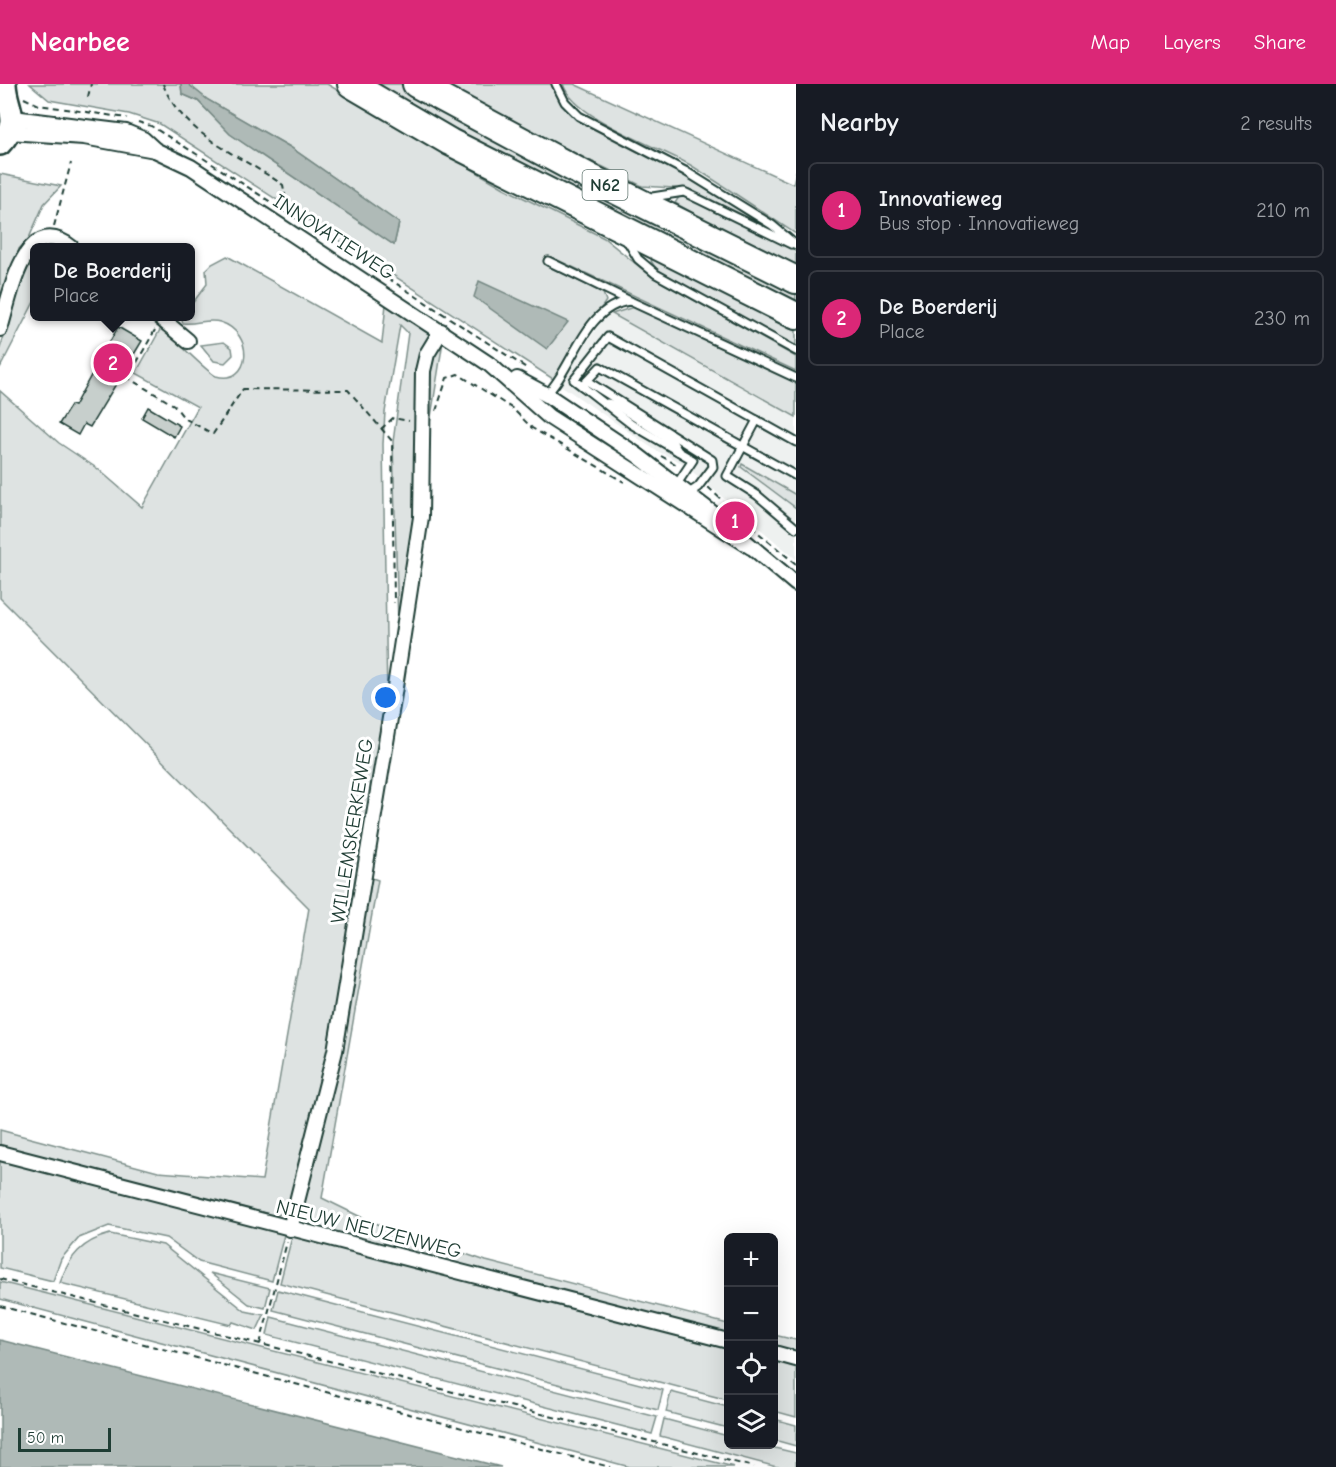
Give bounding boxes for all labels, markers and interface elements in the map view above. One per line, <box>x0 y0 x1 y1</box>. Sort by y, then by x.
text: Nearbee <box>30 26 130 58</box>
text: Map <box>1091 30 1130 54</box>
text: Layers <box>1163 30 1221 54</box>
text: Share <box>1254 30 1306 54</box>
text: Nearby <box>820 108 899 138</box>
text: 2 results <box>1240 112 1312 135</box>
road number: N62 <box>582 170 628 200</box>
text: Innovatieweg <box>879 186 1003 212</box>
street label: INNOVATIEWEG <box>269 189 399 285</box>
text: 1 <box>838 199 845 222</box>
text: 210 m <box>1256 199 1310 222</box>
text: Bus stop · Innovatieweg <box>879 212 1079 235</box>
popup <box>30 243 195 321</box>
text: De Boerderij <box>53 258 172 284</box>
text: Place <box>53 284 99 307</box>
text: De Boerderij <box>879 294 997 320</box>
text: 2 <box>837 307 846 330</box>
text: 230 m <box>1254 307 1310 330</box>
text: Place <box>879 320 925 343</box>
pin: 2 <box>94 340 132 386</box>
pin: 1 <box>716 498 754 544</box>
your location <box>371 683 400 712</box>
street label: WILLEMSKERKEWEG <box>326 737 378 925</box>
street label: NIEUW NEUZENWEG <box>274 1195 464 1263</box>
map controls <box>724 1233 778 1449</box>
button: + <box>724 1233 778 1287</box>
button: − <box>724 1287 778 1341</box>
button: locate <box>724 1341 778 1395</box>
button: layers <box>724 1395 778 1449</box>
scale bar <box>18 1425 111 1452</box>
text: 50 m <box>27 1429 64 1447</box>

